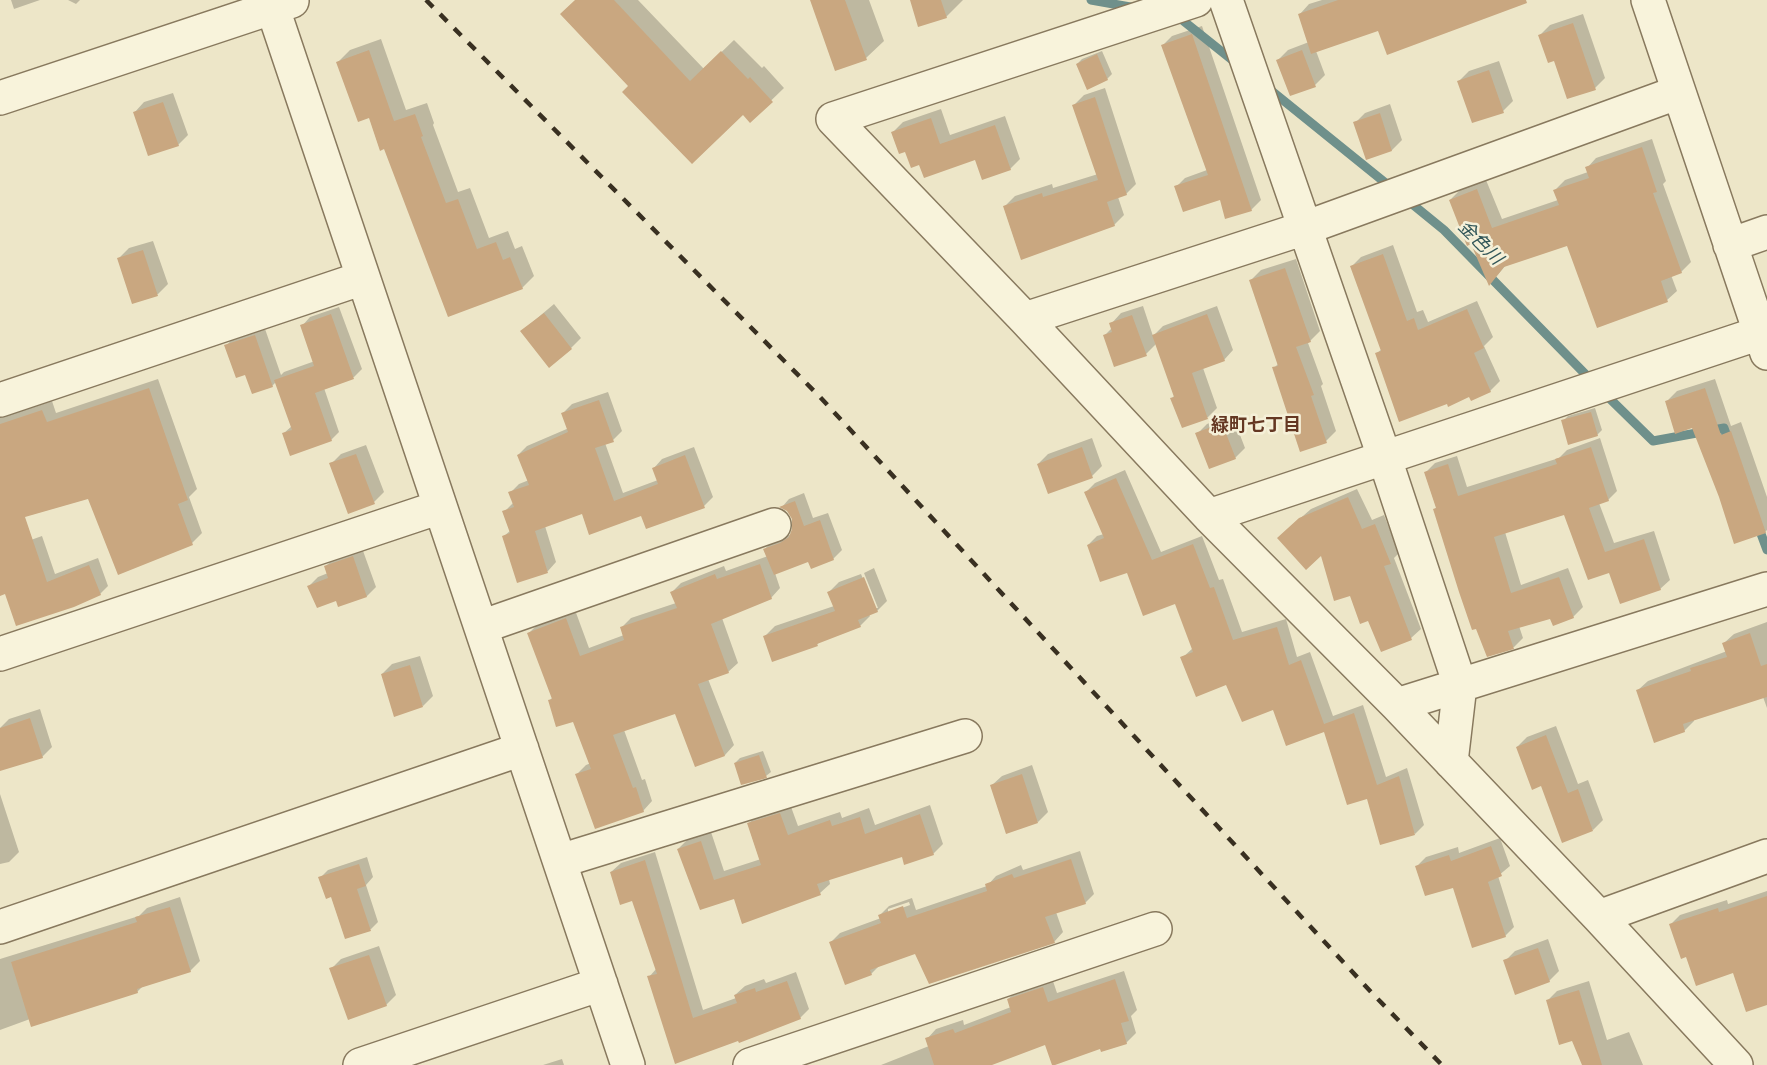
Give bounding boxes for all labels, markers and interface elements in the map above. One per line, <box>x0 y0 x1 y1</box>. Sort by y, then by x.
water label: 金色川 <box>1453 216 1507 270</box>
district label: 緑町七丁目 <box>1211 415 1301 437</box>

